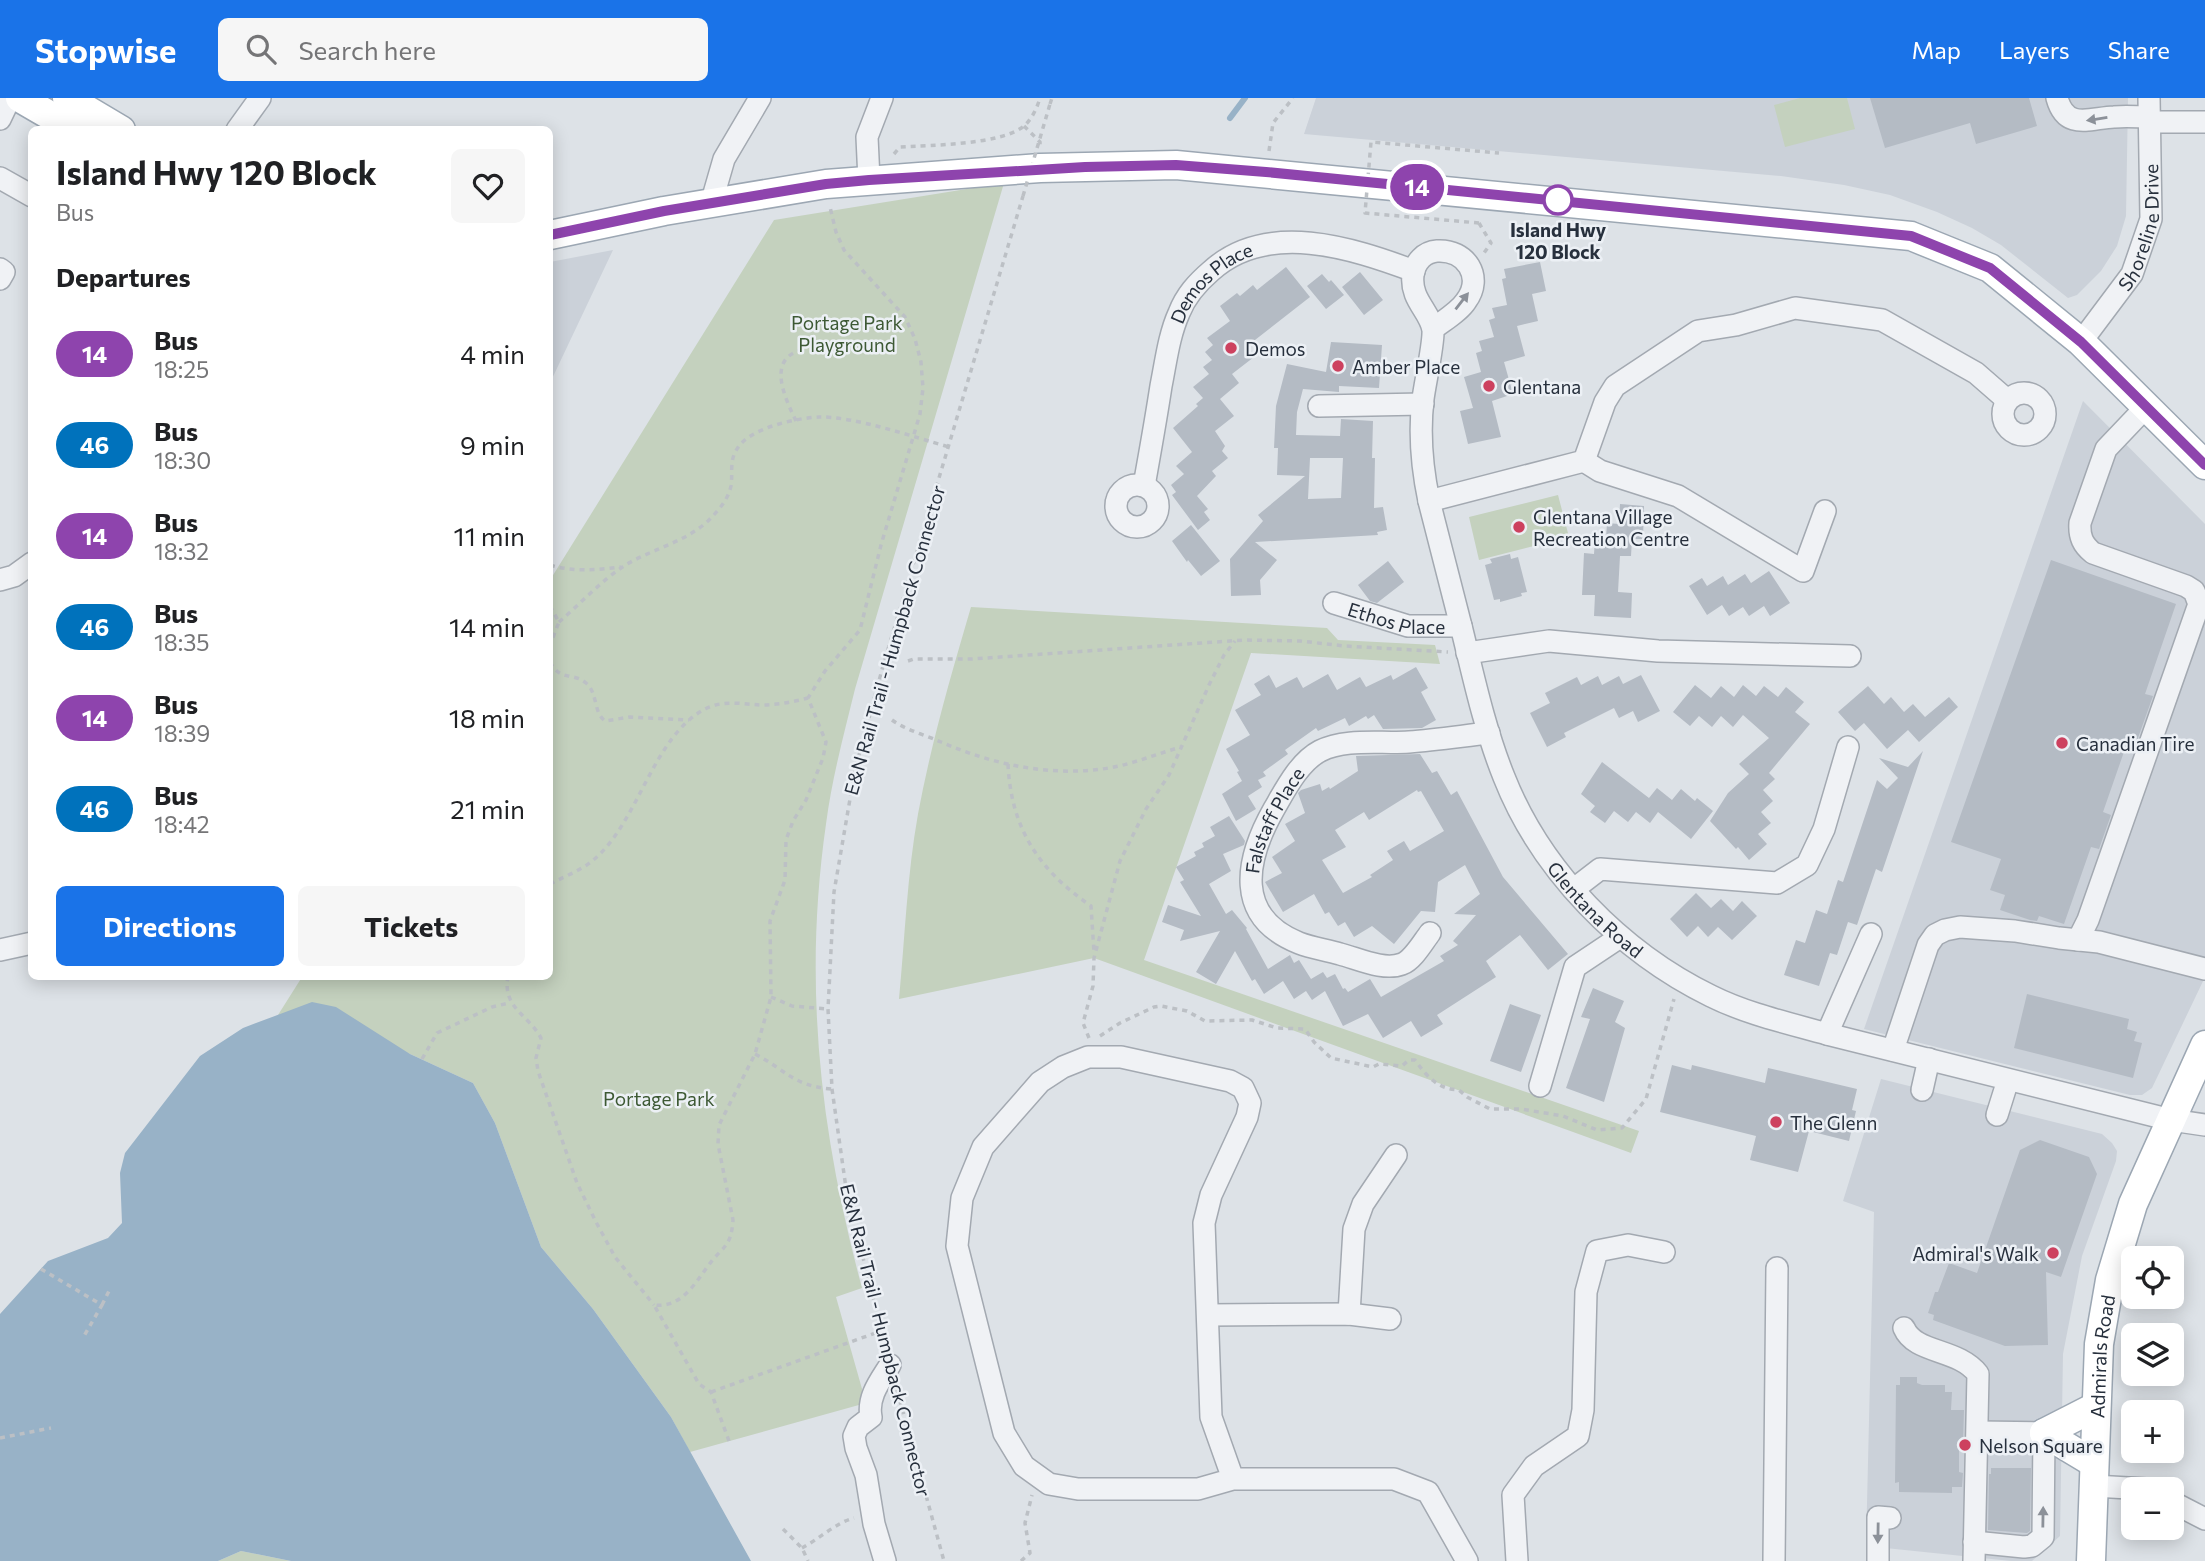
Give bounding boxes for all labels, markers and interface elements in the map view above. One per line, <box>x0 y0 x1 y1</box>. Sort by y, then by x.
search box <box>218 18 708 81</box>
text: Stopwise <box>35 29 176 70</box>
icon: search <box>242 30 280 68</box>
text: Search here <box>298 34 436 65</box>
text: Map <box>1912 35 1961 64</box>
text: Layers <box>1999 35 2070 64</box>
text: Share <box>2108 35 2170 64</box>
one-way arrow <box>2086 114 2108 125</box>
button: heart <box>451 149 525 223</box>
text: Island Hwy 120 Block <box>56 151 377 192</box>
line badge: 14 <box>1386 164 1448 210</box>
street label: Shoreline Drive <box>2112 164 2163 295</box>
text: 14 <box>1404 172 1430 201</box>
marker: Island Hwy 120 Block <box>1543 185 1573 215</box>
text: Bus <box>56 198 94 226</box>
place label: Island Hwy 120 Block <box>1510 218 1607 263</box>
street label: Demos Place <box>1165 237 1255 327</box>
text: Departures <box>56 261 191 292</box>
one-way arrow <box>1455 292 1470 310</box>
park label: Portage Park Playground <box>791 311 903 356</box>
text: Bus <box>154 324 198 355</box>
place label: Demos <box>1245 337 1305 360</box>
text: 4 min <box>460 338 525 369</box>
text: 14 <box>82 339 107 368</box>
marker: Demos <box>1223 340 1239 356</box>
text: 18:25 <box>154 355 209 383</box>
place label: Amber Place <box>1352 355 1460 378</box>
marker: Amber Place <box>1330 358 1346 374</box>
place label: Glentana <box>1503 375 1581 398</box>
marker: Glentana <box>1481 378 1497 394</box>
text: Bus <box>154 415 198 446</box>
text: 9 min <box>460 429 525 460</box>
text: 46 <box>80 430 109 459</box>
text: 18:30 <box>154 446 211 474</box>
street label: E&N Rail Trail - Humpback Connector <box>839 482 949 798</box>
place label: Glentana Village Recreation Centre <box>1533 505 1689 550</box>
text: Bus <box>154 506 198 537</box>
marker: Glentana Village Recreation Centre <box>1511 519 1527 535</box>
text: 11 min <box>454 520 525 551</box>
text: 14 <box>82 521 107 550</box>
text: 18:32 <box>154 537 209 565</box>
text: Bus <box>154 597 198 628</box>
street label: Ethos Place <box>1345 597 1445 638</box>
text: 14 min <box>449 611 525 642</box>
text: 46 <box>80 612 109 641</box>
text: 18:35 <box>154 628 210 656</box>
text: Bus <box>154 688 198 719</box>
text: 18 min <box>449 702 525 733</box>
text: 14 <box>82 703 107 732</box>
text: 18:39 <box>154 719 210 747</box>
place label: Canadian Tire <box>2076 732 2194 755</box>
marker: Canadian Tire <box>2054 735 2070 751</box>
street label: Falstaff Place <box>1240 762 1308 875</box>
text: Bus <box>154 779 198 810</box>
text: 21 min <box>450 793 525 824</box>
text: 46 <box>80 794 109 823</box>
text: 18:42 <box>154 810 209 838</box>
street label: Glentana Road <box>1543 856 1648 962</box>
button: Directions <box>56 886 284 966</box>
button: Tickets <box>298 886 525 966</box>
park label: Portage Park <box>603 1087 715 1110</box>
place label: The Glenn <box>1790 1111 1877 1134</box>
marker: The Glenn <box>1768 1114 1784 1130</box>
street label: E&N Rail Trail - Humpback Connector <box>836 1181 936 1499</box>
place label: Admiral's Walk <box>1912 1242 2039 1265</box>
marker: Admiral's Walk <box>2045 1245 2061 1261</box>
map controls <box>2121 1246 2184 1540</box>
button: locate <box>2121 1246 2184 1309</box>
street label: Admirals Road <box>2085 1293 2119 1419</box>
button: layers <box>2121 1323 2184 1386</box>
button: + <box>2121 1400 2184 1463</box>
place label: Nelson Square <box>1979 1434 2103 1457</box>
marker: Nelson Square <box>1957 1437 1973 1453</box>
button: − <box>2121 1477 2184 1540</box>
one-way arrow <box>2037 1506 2049 1528</box>
one-way arrow <box>1872 1523 1884 1545</box>

